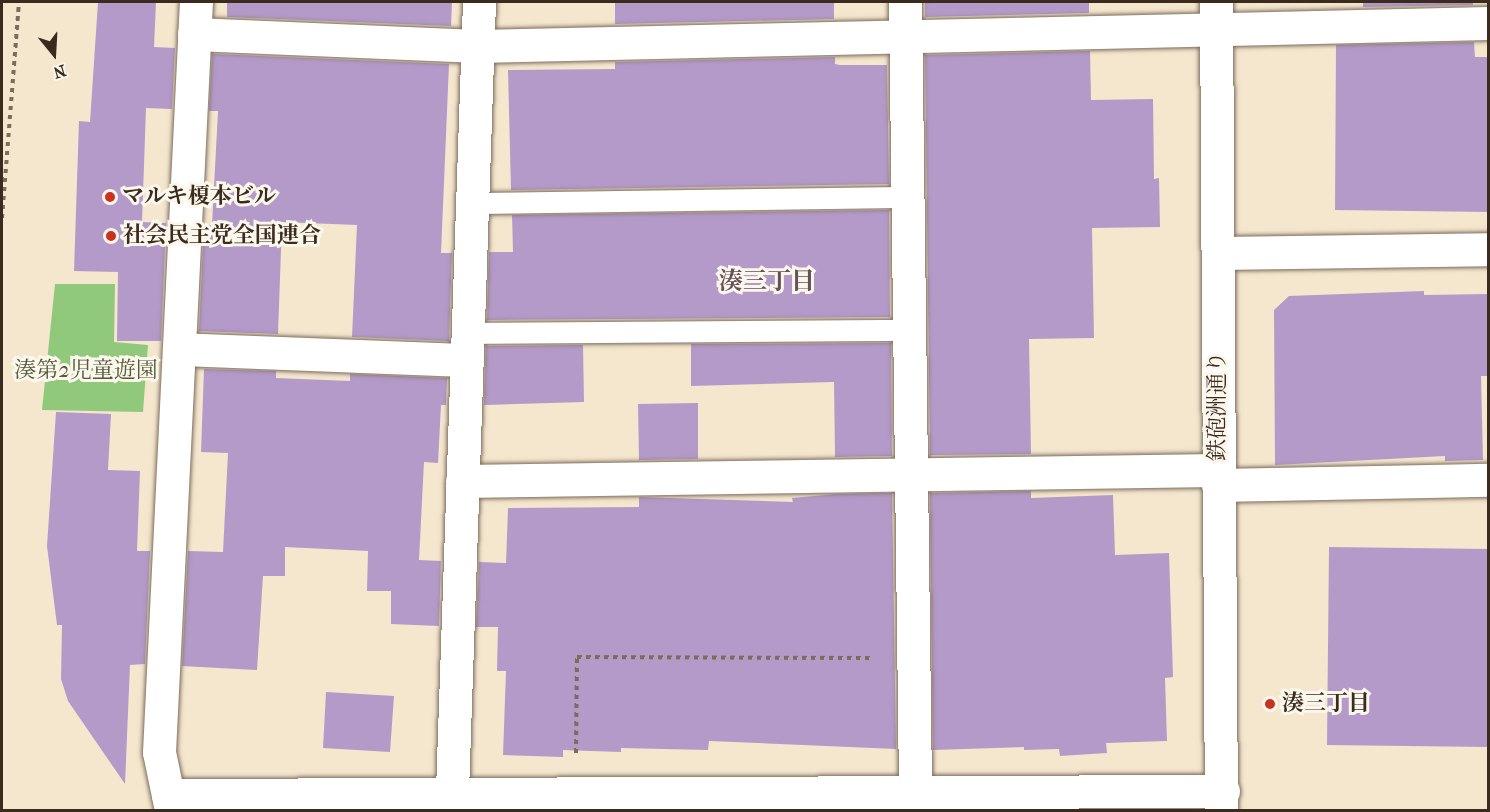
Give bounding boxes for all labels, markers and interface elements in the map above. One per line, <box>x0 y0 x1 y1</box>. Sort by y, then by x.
north arrow <box>24 24 84 84</box>
text: N <box>51 61 68 83</box>
place label: マルキ榎本ビル <box>122 184 276 210</box>
marker: マルキ榎本ビル <box>103 190 117 204</box>
place label: 社会民主党全国連合 <box>123 223 321 249</box>
marker: 社会民主党全国連合 <box>104 229 118 243</box>
district label: 湊三丁目 <box>719 268 815 296</box>
street label: 鉄砲洲通り <box>1205 351 1231 461</box>
park label: 湊第2児童遊園 <box>14 358 158 384</box>
place label: 湊三丁目 <box>1282 691 1370 717</box>
marker: 湊三丁目 <box>1263 697 1277 711</box>

